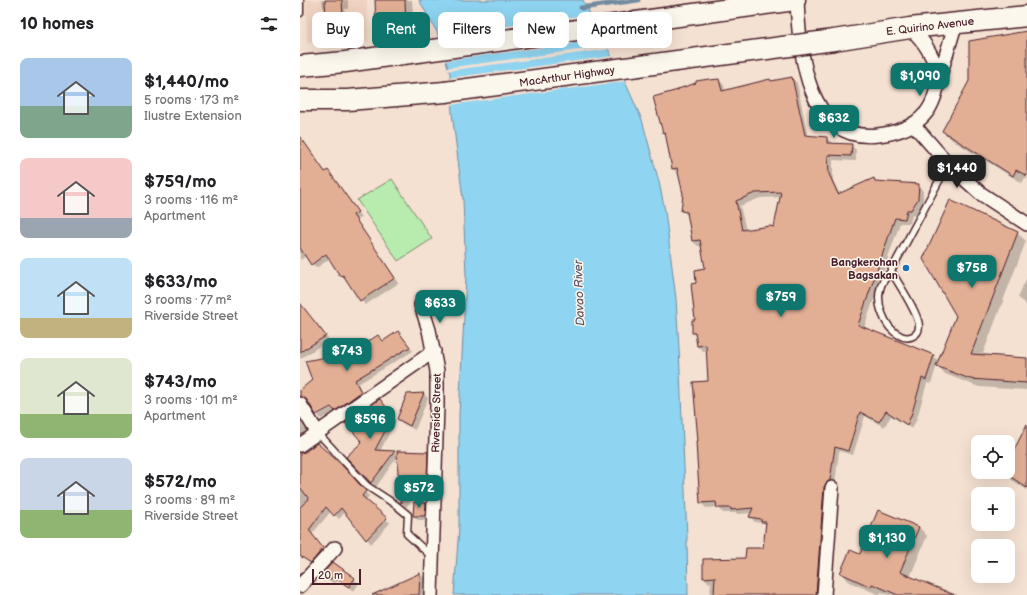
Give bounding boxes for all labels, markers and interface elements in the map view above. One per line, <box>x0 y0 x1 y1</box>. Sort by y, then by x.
chip: Buy <box>312 12 364 48</box>
chip: Rent <box>372 12 430 48</box>
chip: Filters <box>438 12 505 48</box>
chip: New <box>513 12 569 48</box>
chip: Apartment <box>577 12 672 48</box>
icon: filters <box>258 13 280 35</box>
text: 10 homes <box>20 14 94 34</box>
street label: E. Quirino Avenue <box>885 15 975 38</box>
street label: MacArthur Highway <box>518 63 616 90</box>
pin: $1,090 <box>887 63 953 97</box>
text: $1,090 <box>900 68 940 84</box>
text: $1,440/mo <box>144 72 229 92</box>
icon: home <box>52 74 100 122</box>
text: 5 rooms · 173 m² <box>144 92 239 108</box>
pin: $632 <box>810 105 858 139</box>
text: Ilustre Extension <box>144 108 242 124</box>
text: $632 <box>818 110 850 126</box>
pin: $1,440 <box>924 155 990 189</box>
text: $1,440 <box>937 160 977 176</box>
text: $759/mo <box>144 172 217 192</box>
icon: home <box>52 174 100 222</box>
text: 3 rooms · 116 m² <box>144 192 238 208</box>
text: Apartment <box>144 208 205 224</box>
pin: $758 <box>948 255 996 289</box>
place label: Bangkerohan Bagsakan <box>831 256 898 282</box>
water label: Davao River <box>571 258 588 326</box>
text: $758 <box>956 260 988 276</box>
marker: Bangkerohan Bagsakan <box>901 263 911 273</box>
text: $633/mo <box>144 272 218 292</box>
icon: home <box>52 274 100 322</box>
pin: $759 <box>757 284 805 318</box>
text: $759 <box>766 289 796 305</box>
pin: $633 <box>416 290 464 324</box>
text: 3 rooms · 77 m² <box>144 292 232 308</box>
text: $633 <box>424 295 456 311</box>
text: Riverside Street <box>144 308 238 324</box>
pin: $743 <box>323 338 371 372</box>
text: $743 <box>332 343 363 359</box>
text: $743/mo <box>144 372 217 392</box>
street label: Riverside Street <box>429 373 444 453</box>
icon: home <box>52 374 100 422</box>
text: 3 rooms · 101 m² <box>144 392 238 408</box>
pin: $596 <box>346 406 394 440</box>
text: Apartment <box>144 408 205 424</box>
text: $596 <box>354 411 386 427</box>
map controls <box>971 435 1015 583</box>
button: locate <box>971 435 1015 479</box>
text: $572/mo <box>144 472 217 492</box>
icon: home <box>52 474 100 522</box>
pin: $572 <box>395 475 443 509</box>
text: $572 <box>403 480 435 496</box>
button: + <box>971 487 1015 531</box>
text: 3 rooms · 89 m² <box>144 492 235 508</box>
text: Riverside Street <box>144 508 238 524</box>
pin: $1,130 <box>854 525 920 559</box>
text: $1,130 <box>868 530 906 546</box>
button: − <box>971 539 1015 583</box>
scale bar <box>312 567 361 586</box>
text: 20 m <box>318 569 343 582</box>

